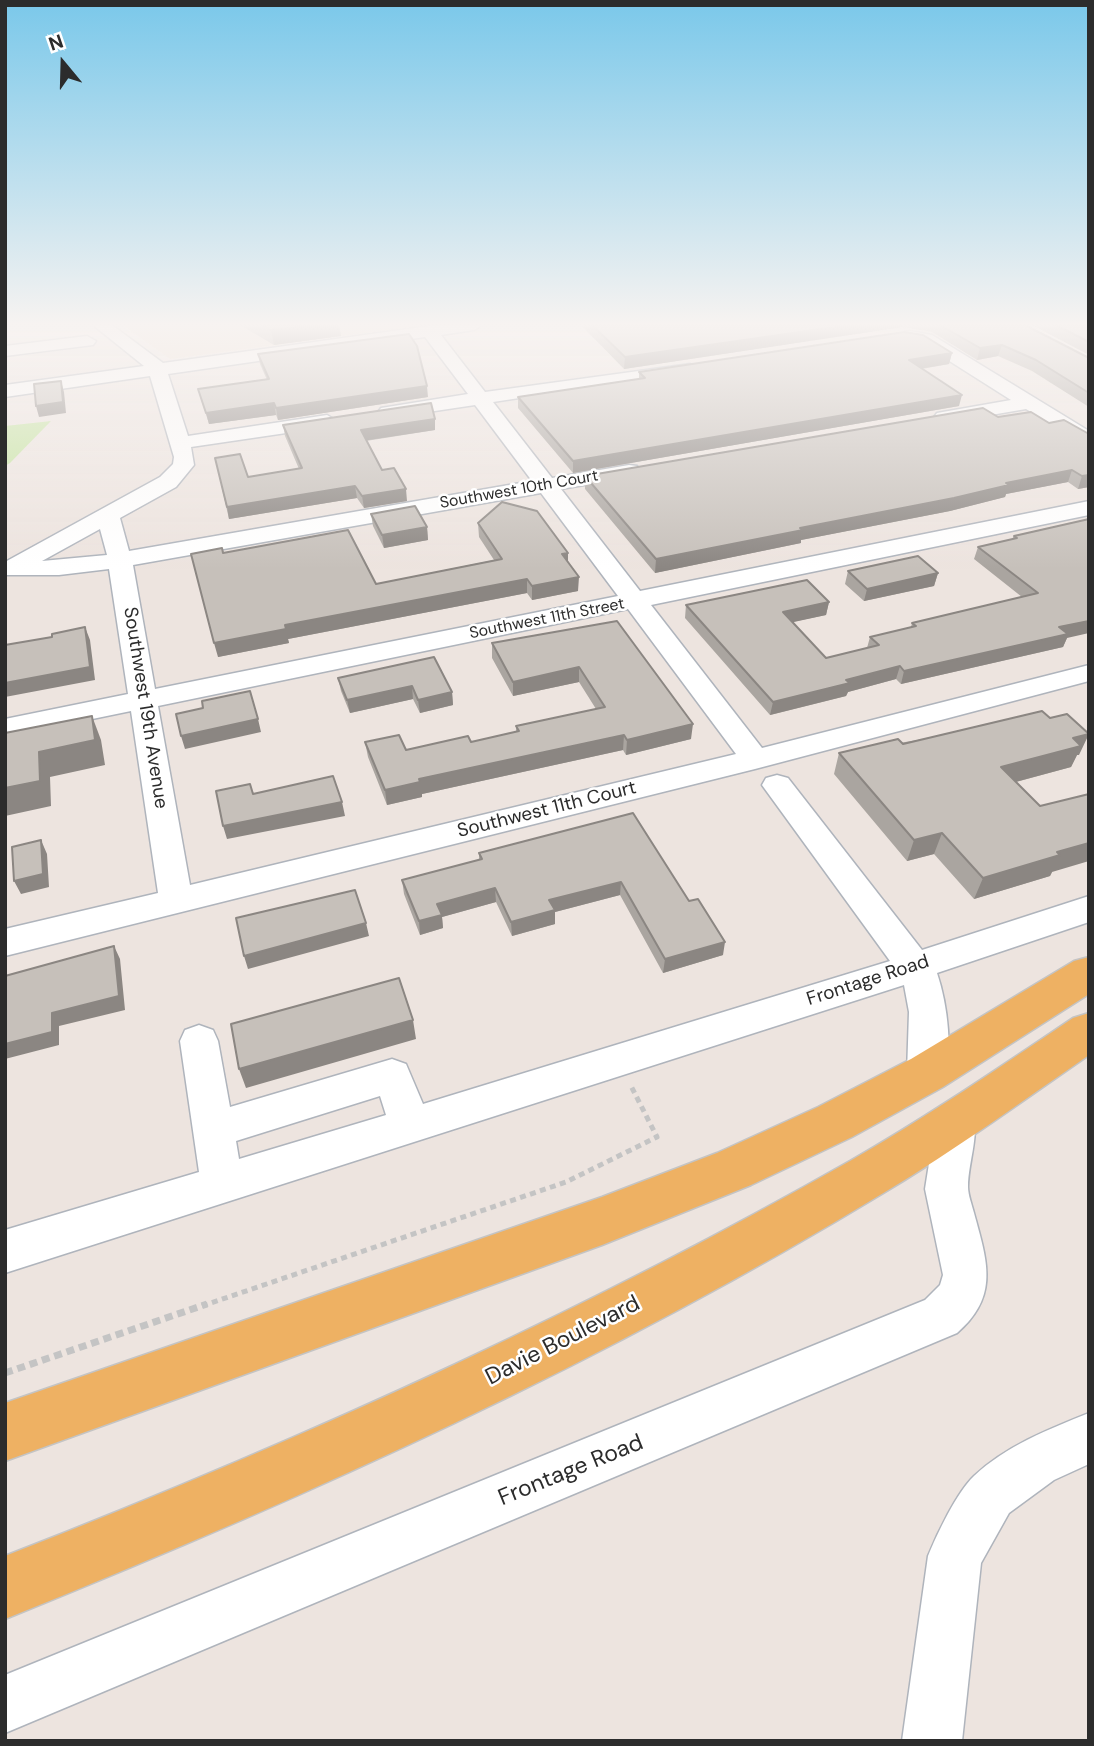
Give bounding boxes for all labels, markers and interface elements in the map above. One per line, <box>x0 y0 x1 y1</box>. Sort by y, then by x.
north arrow <box>28 28 98 98</box>
text: N <box>45 29 67 57</box>
street label: Southwest 10th Court <box>438 467 600 513</box>
street label: Southwest 11th Street <box>468 595 626 643</box>
street label: Southwest 19th Avenue <box>118 605 172 811</box>
street label: Southwest 11th Court <box>455 777 639 843</box>
street label: Frontage Road <box>804 951 932 1011</box>
street label: Davie Boulevard <box>481 1290 645 1392</box>
street label: Frontage Road <box>495 1429 647 1513</box>

